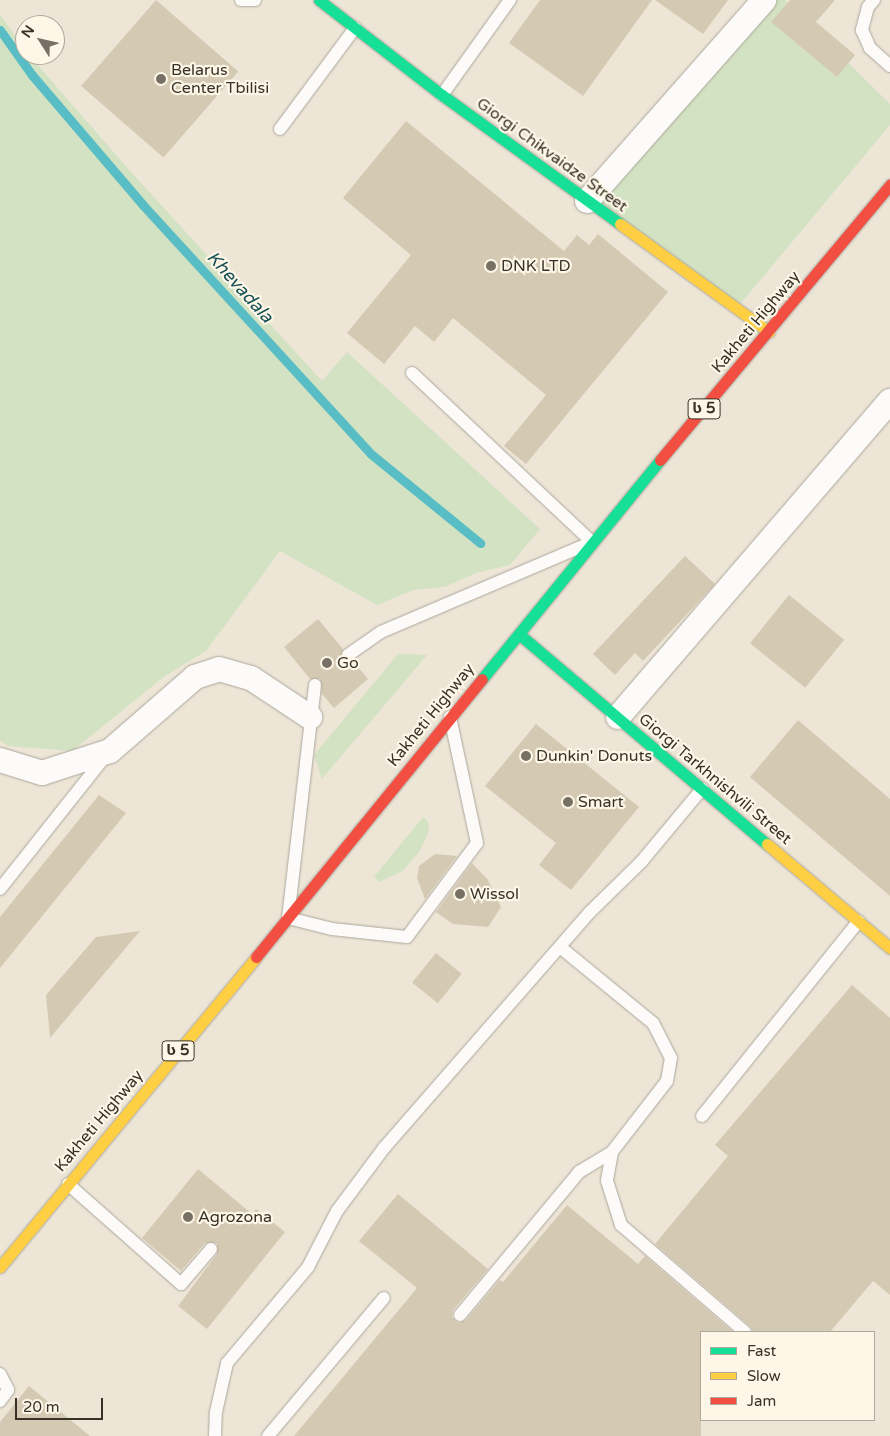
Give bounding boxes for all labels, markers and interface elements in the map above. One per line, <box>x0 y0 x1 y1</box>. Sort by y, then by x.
north arrow <box>15 15 65 65</box>
text: N <box>18 22 38 41</box>
place label: Belarus Center Tbilisi <box>171 60 269 98</box>
marker: Belarus Center Tbilisi <box>155 73 167 85</box>
street label: Giorgi Chikvaidze Street <box>473 94 631 216</box>
water label: Khevadala <box>202 247 278 327</box>
place label: DNK LTD <box>501 256 571 276</box>
marker: DNK LTD <box>485 260 497 272</box>
street label: Kakheti Highway <box>708 267 804 377</box>
road number: ს 5 <box>686 396 722 422</box>
place label: Go <box>337 653 359 673</box>
marker: Go <box>321 657 333 669</box>
street label: Kakheti Highway <box>384 660 478 770</box>
street label: Giorgi Tarkhnishvili Street <box>635 710 795 848</box>
place label: Dunkin' Donuts <box>536 746 652 766</box>
marker: Dunkin' Donuts <box>520 750 532 762</box>
place label: Smart <box>578 792 624 812</box>
marker: Smart <box>562 796 574 808</box>
place label: Wissol <box>470 884 519 904</box>
marker: Wissol <box>454 888 466 900</box>
road number: ს 5 <box>160 1038 196 1064</box>
street label: Kakheti Highway <box>51 1066 147 1176</box>
place label: Agrozona <box>198 1207 272 1227</box>
marker: Agrozona <box>182 1211 194 1223</box>
legend <box>700 1331 875 1421</box>
text: Fast <box>747 1342 776 1360</box>
text: Slow <box>747 1367 781 1385</box>
scale bar <box>18 1388 105 1420</box>
text: Jam <box>747 1392 776 1410</box>
text: 20 m <box>23 1398 60 1416</box>

